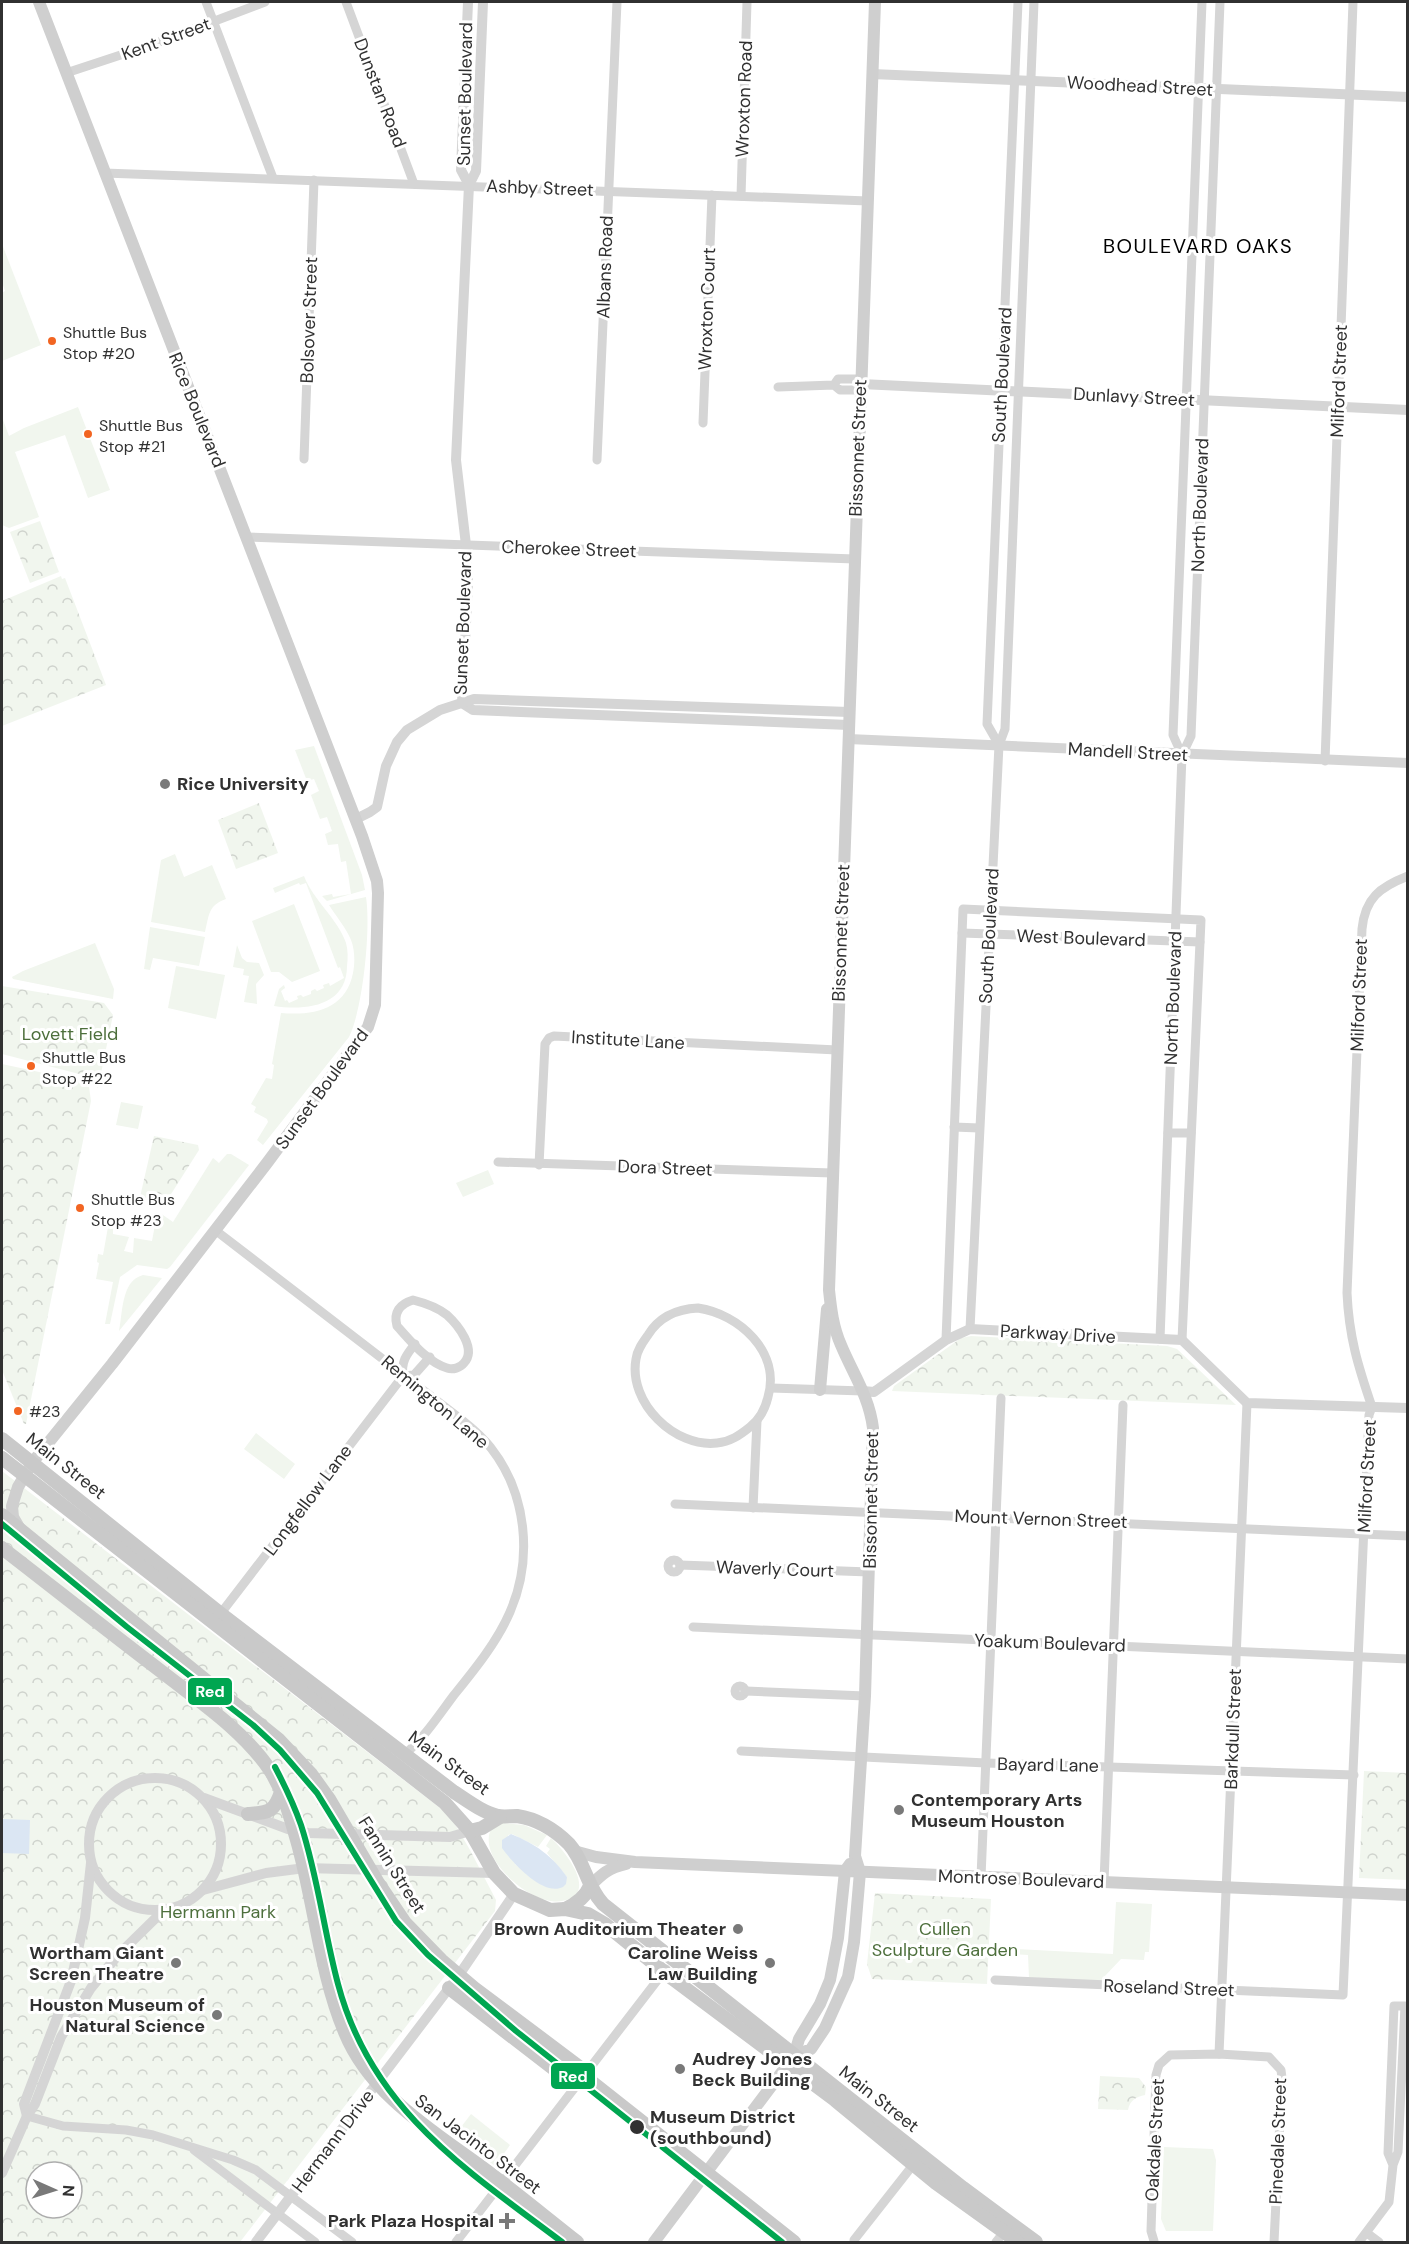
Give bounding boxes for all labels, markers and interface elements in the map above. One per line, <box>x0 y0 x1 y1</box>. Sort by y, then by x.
street label: Kent Street <box>118 12 214 66</box>
street label: Sunset Boulevard <box>452 22 478 166</box>
street label: Dunstan Road <box>348 35 412 151</box>
street label: Wroxton Road <box>730 40 758 158</box>
street label: Woodhead Street <box>1066 70 1214 102</box>
street label: Ashby Street <box>486 174 594 202</box>
street label: Albans Road <box>591 215 619 319</box>
district label: BOULEVARD OAKS <box>1103 233 1293 259</box>
street label: Wroxton Court <box>693 247 721 371</box>
street label: Bolsover Street <box>295 256 323 384</box>
street label: South Boulevard <box>986 307 1018 443</box>
place label: Shuttle Bus Stop #20 <box>63 322 147 364</box>
street label: Milford Street <box>1325 324 1353 438</box>
marker: Shuttle Bus Stop #20 <box>46 335 58 347</box>
street label: Rice Boulevard <box>163 349 231 471</box>
street label: Bissonnet Street <box>844 379 872 517</box>
street label: Dunlavy Street <box>1073 382 1195 412</box>
place label: Shuttle Bus Stop #21 <box>99 415 183 457</box>
marker: Shuttle Bus Stop #21 <box>82 428 94 440</box>
street label: North Boulevard <box>1186 438 1214 572</box>
street label: Cherokee Street <box>501 535 637 563</box>
street label: Sunset Boulevard <box>448 551 478 695</box>
street label: Mandell Street <box>1067 737 1189 767</box>
place label: Rice University <box>177 772 309 796</box>
marker: Rice University <box>158 777 172 791</box>
street label: Bissonnet Street <box>827 864 855 1002</box>
street label: South Boulevard <box>973 868 1005 1004</box>
street label: West Boulevard <box>1016 924 1146 952</box>
street label: North Boulevard <box>1159 931 1187 1065</box>
street label: Milford Street <box>1345 938 1373 1052</box>
park label: Lovett Field <box>22 1022 118 1046</box>
street label: Sunset Boulevard <box>270 1024 374 1154</box>
street label: Institute Lane <box>571 1025 685 1055</box>
place label: Shuttle Bus Stop #22 <box>42 1047 126 1089</box>
marker: Shuttle Bus Stop #22 <box>25 1060 37 1072</box>
street label: Dora Street <box>617 1154 713 1182</box>
place label: Shuttle Bus Stop #23 <box>91 1189 175 1231</box>
marker: Shuttle Bus Stop #23 <box>74 1202 86 1214</box>
street label: Parkway Drive <box>999 1319 1117 1349</box>
street label: Remington Lane <box>376 1350 494 1454</box>
place label: #23 <box>29 1401 61 1422</box>
marker: #23 <box>12 1405 24 1417</box>
street label: Milford Street <box>1352 1419 1382 1533</box>
street label: Main Street <box>21 1427 111 1505</box>
street label: Bissonnet Street <box>858 1431 884 1569</box>
street label: Longfellow Lane <box>258 1440 358 1560</box>
street label: Mount Vernon Street <box>954 1504 1128 1534</box>
street label: Waverly Court <box>715 1555 835 1583</box>
street label: Yoakum Boulevard <box>974 1628 1126 1658</box>
street label: Barkdull Street <box>1219 1668 1247 1790</box>
line badge: Red <box>187 1677 233 1706</box>
text: Red <box>195 1681 225 1702</box>
street label: Main Street <box>403 1725 495 1801</box>
street label: Bayard Lane <box>997 1752 1099 1778</box>
place label: Contemporary Arts Museum Houston <box>911 1788 1082 1833</box>
marker: Contemporary Arts Museum Houston <box>892 1803 906 1817</box>
street label: Fannin Street <box>353 1812 431 1918</box>
street label: Montrose Boulevard <box>937 1864 1105 1894</box>
park label: Hermann Park <box>160 1900 276 1924</box>
place label: Brown Auditorium Theater <box>494 1917 726 1941</box>
park label: Cullen Sculpture Garden <box>872 1917 1018 1962</box>
marker: Brown Auditorium Theater <box>731 1922 745 1936</box>
place label: Wortham Giant Screen Theatre <box>29 1941 164 1986</box>
place label: Caroline Weiss Law Building <box>628 1941 758 1986</box>
marker: Wortham Giant Screen Theatre <box>169 1956 183 1970</box>
marker: Caroline Weiss Law Building <box>763 1956 777 1970</box>
street label: Roseland Street <box>1103 1974 1235 2002</box>
place label: Houston Museum of Natural Science <box>30 1993 205 2038</box>
marker: Houston Museum of Natural Science <box>210 2008 224 2022</box>
place label: Audrey Jones Beck Building <box>692 2047 812 2092</box>
street label: Main Street <box>834 2060 924 2138</box>
line badge: Red <box>550 2062 596 2090</box>
marker: Audrey Jones Beck Building <box>673 2062 687 2076</box>
text: Red <box>558 2066 588 2087</box>
street label: Pinedale Street <box>1264 2077 1292 2205</box>
street label: Oakdale Street <box>1140 2078 1170 2202</box>
street label: Hermann Drive <box>286 2085 380 2197</box>
street label: San Jacinto Street <box>410 2089 546 2199</box>
place label: Museum District (southbound) <box>650 2105 795 2150</box>
marker: Museum District (southbound) <box>628 2118 646 2136</box>
north arrow <box>24 2160 84 2220</box>
text: N <box>58 2184 79 2197</box>
place label: Park Plaza Hospital <box>328 2209 494 2233</box>
marker: Park Plaza Hospital <box>498 2212 516 2230</box>

